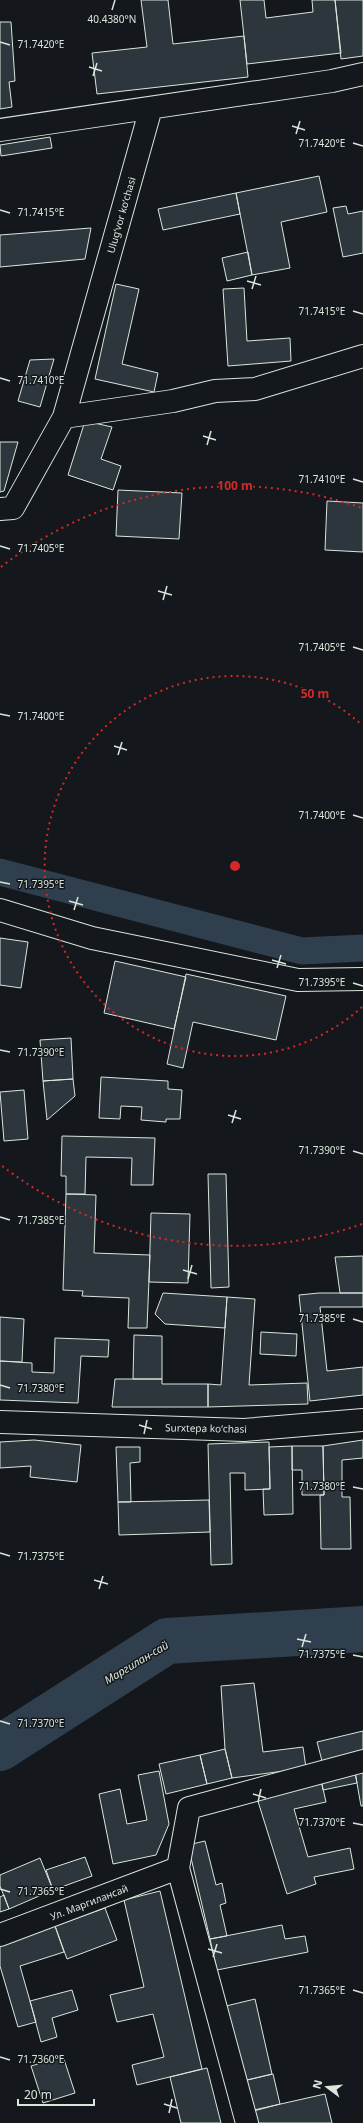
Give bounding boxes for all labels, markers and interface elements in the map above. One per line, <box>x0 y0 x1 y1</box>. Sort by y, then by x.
text: 40.4380°N <box>88 12 136 26</box>
text: 71.7420°E <box>18 37 64 51</box>
text: 71.7420°E <box>299 136 345 150</box>
street label: Ulugʻvor koʻchasi <box>103 175 139 255</box>
text: 71.7415°E <box>18 205 64 219</box>
text: 71.7415°E <box>299 304 345 318</box>
text: 71.7410°E <box>18 373 64 387</box>
text: 71.7410°E <box>299 472 345 486</box>
text: 100 m <box>217 477 253 494</box>
text: 71.7405°E <box>18 541 64 555</box>
text: 71.7405°E <box>299 640 345 654</box>
text: 50 m <box>301 685 329 702</box>
text: 71.7400°E <box>18 709 64 723</box>
text: 71.7400°E <box>299 808 345 822</box>
centre of rings <box>228 859 242 873</box>
text: 71.7395°E <box>18 877 64 891</box>
text: 71.7395°E <box>299 975 345 989</box>
text: 71.7390°E <box>18 1045 64 1059</box>
text: 71.7390°E <box>299 1143 345 1157</box>
text: 71.7385°E <box>18 1213 64 1227</box>
text: 71.7385°E <box>299 1311 345 1325</box>
text: 71.7380°E <box>18 1381 64 1395</box>
street label: Surxtepa koʻchasi <box>165 1420 247 1436</box>
text: 71.7380°E <box>299 1479 345 1493</box>
text: 71.7375°E <box>18 1549 64 1563</box>
water label: Маргилан-сай <box>101 1637 171 1687</box>
text: 71.7375°E <box>299 1647 345 1661</box>
text: 71.7370°E <box>18 1716 64 1730</box>
text: 71.7370°E <box>299 1815 345 1829</box>
street label: Ул. Маргилансай <box>48 1881 130 1923</box>
text: 71.7365°E <box>18 1884 64 1898</box>
text: 71.7365°E <box>299 1983 345 1997</box>
text: 71.7360°E <box>18 2052 64 2066</box>
north arrow <box>307 2067 347 2107</box>
text: N <box>308 2078 325 2090</box>
scale bar <box>18 2081 94 2107</box>
text: 20 m <box>24 2086 52 2103</box>

